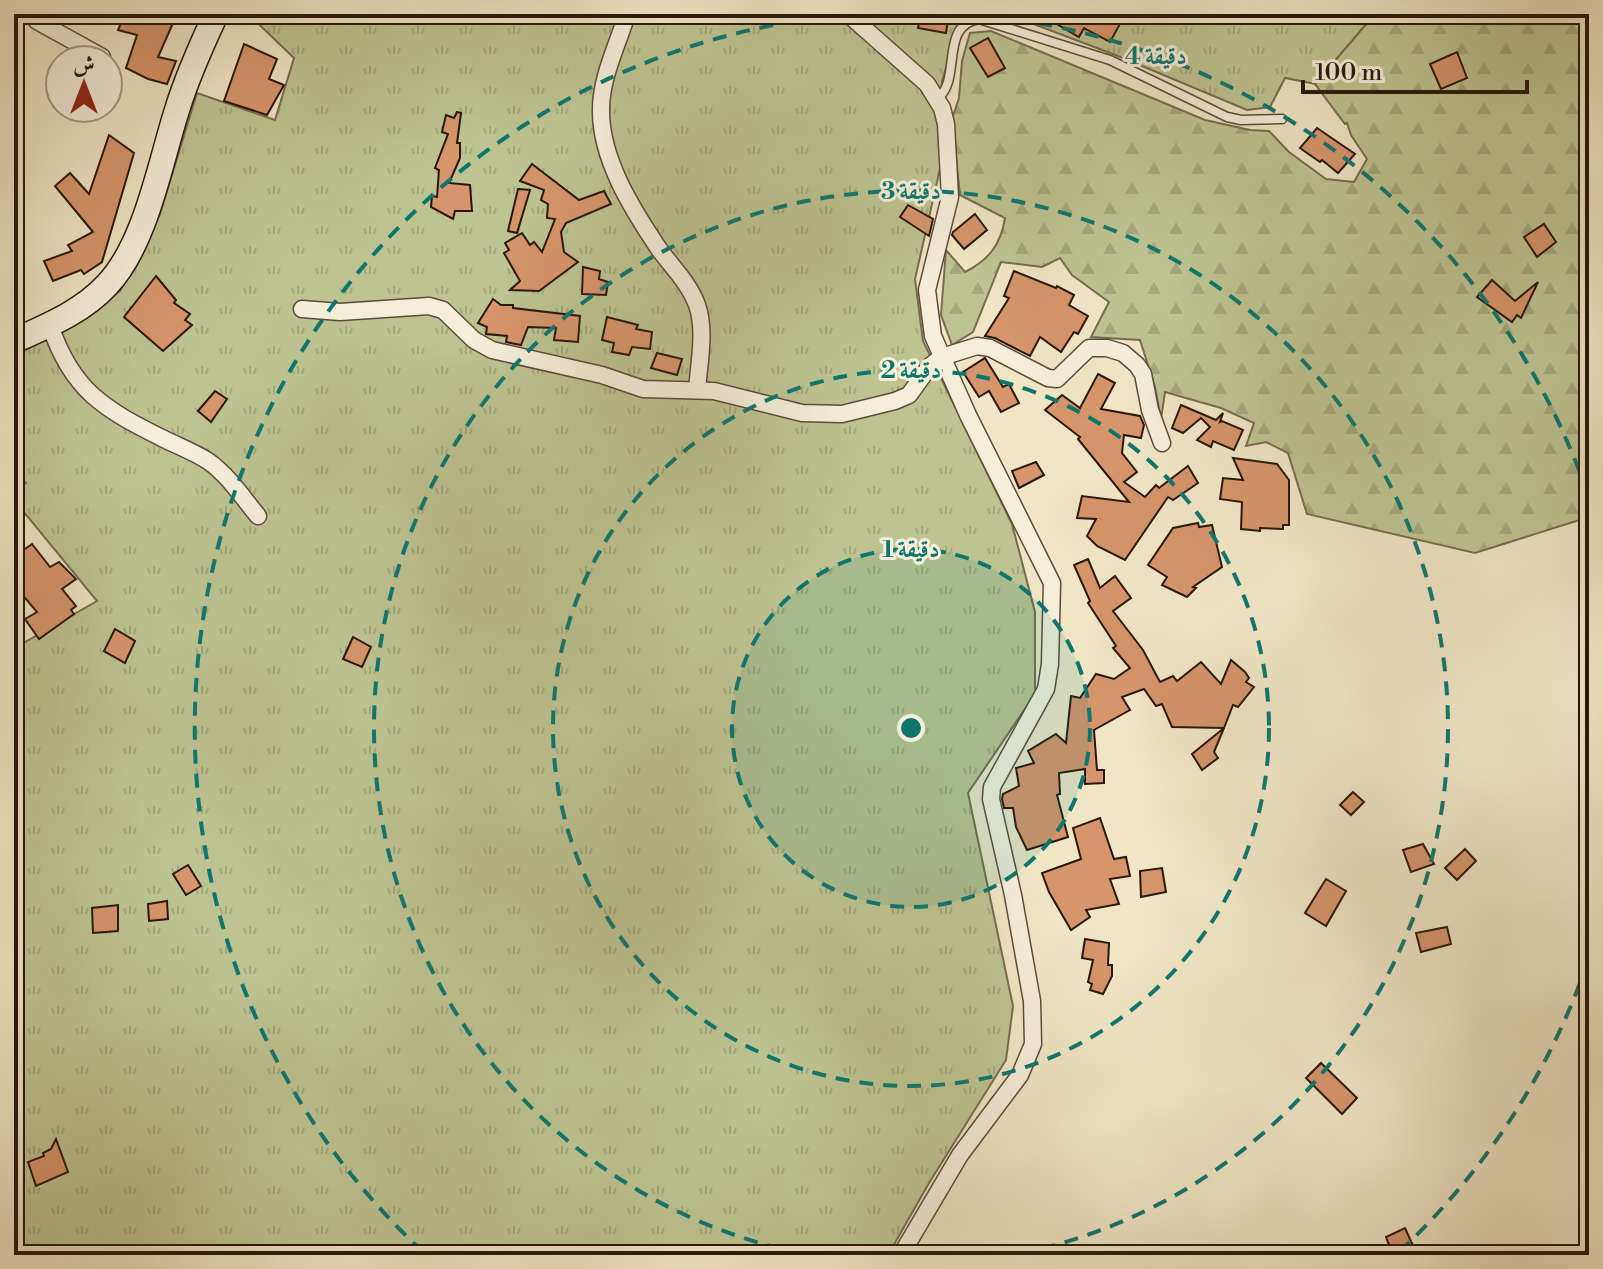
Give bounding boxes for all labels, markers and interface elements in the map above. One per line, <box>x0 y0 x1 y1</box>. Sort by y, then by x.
text: 4 دقيقة <box>1125 42 1187 72</box>
north arrow <box>44 44 124 124</box>
scale bar <box>1303 44 1527 94</box>
text: ش <box>73 52 95 79</box>
text: 100 m <box>1315 58 1382 88</box>
text: 3 دقيقة <box>881 177 941 207</box>
text: 2 دقيقة <box>881 356 941 386</box>
text: 1 دقيقة <box>882 535 940 565</box>
centre of rings <box>897 714 925 742</box>

